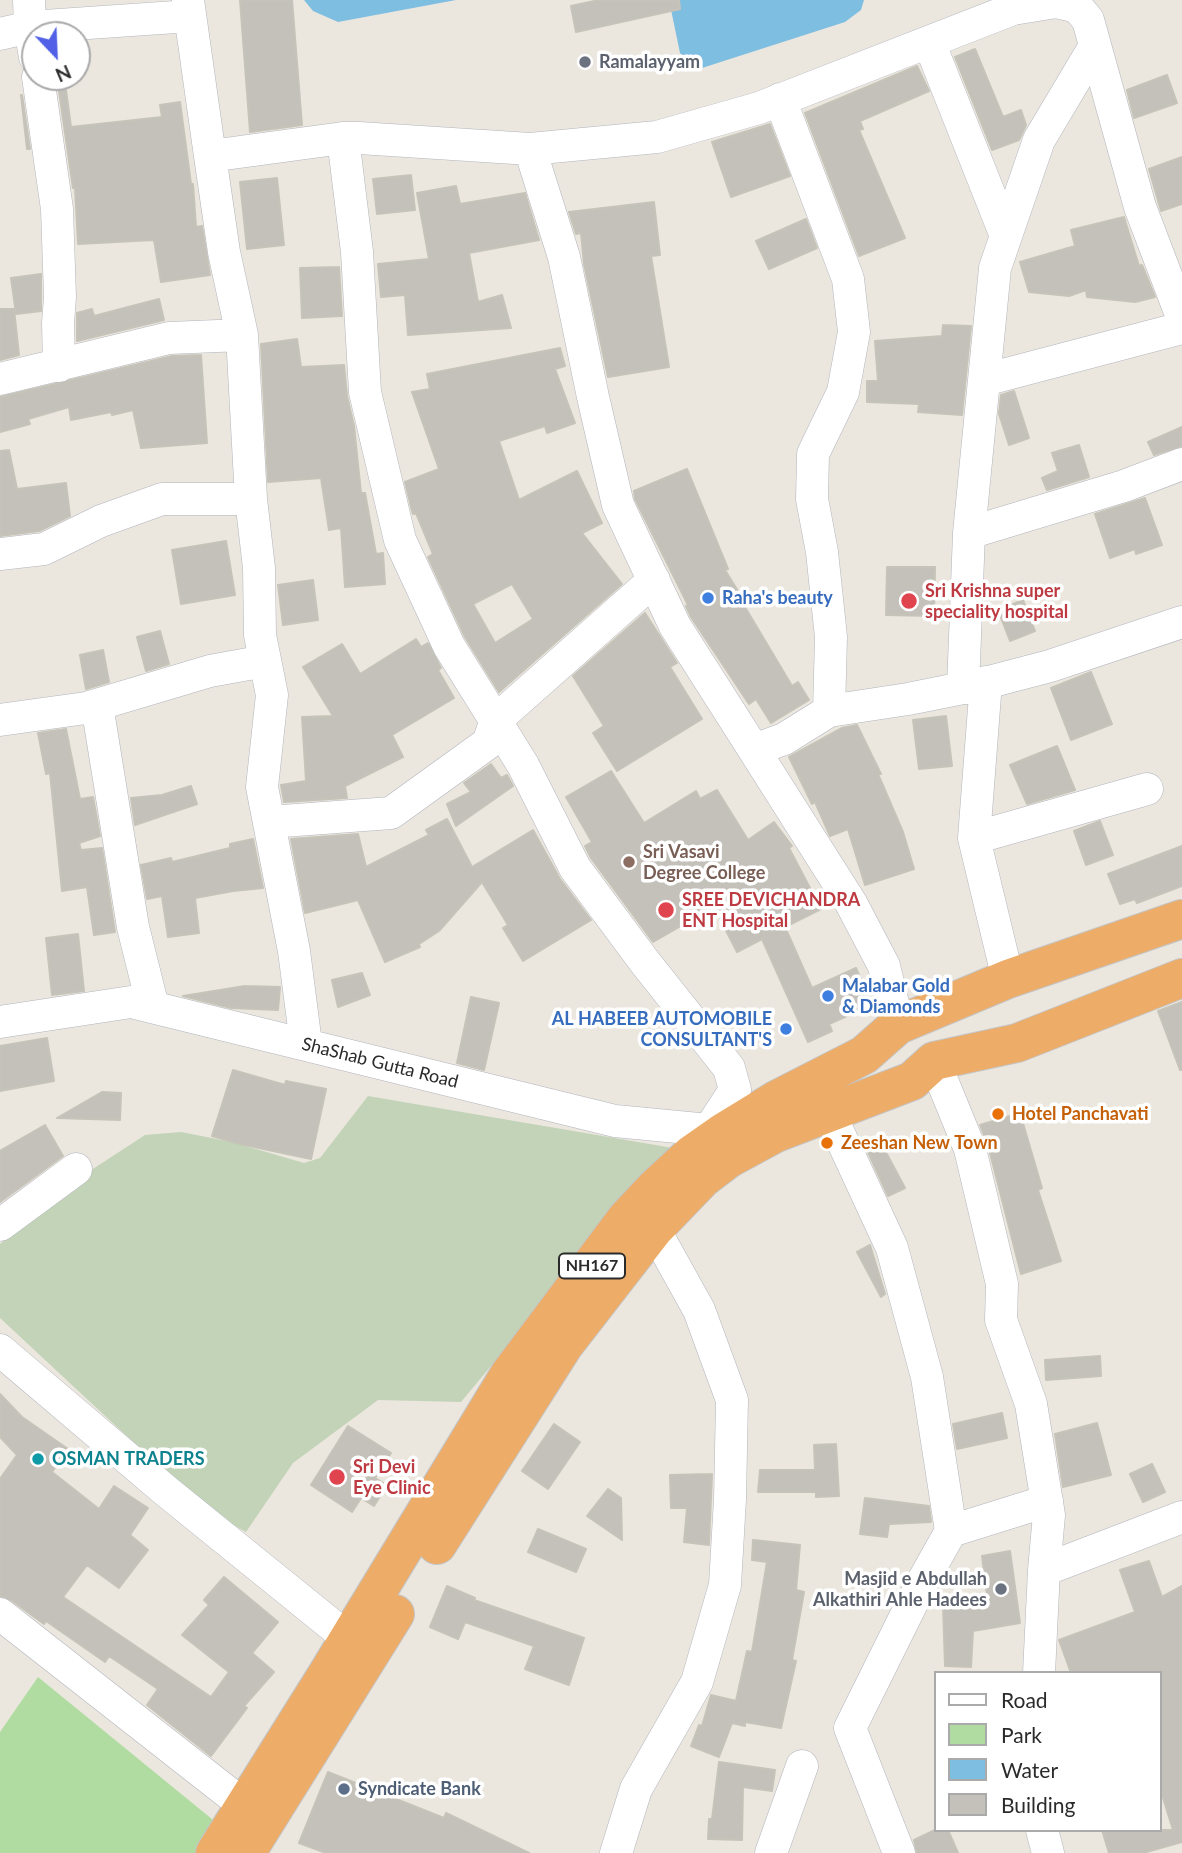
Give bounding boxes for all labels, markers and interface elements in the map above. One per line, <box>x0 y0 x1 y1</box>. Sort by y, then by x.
north arrow <box>21 21 91 91</box>
place label: Ramalayyam <box>599 51 700 73</box>
marker: Ramalayyam <box>577 54 593 70</box>
text: N <box>52 61 75 87</box>
place label: Sri Krishna super speciality hospital <box>925 580 1068 622</box>
place label: Raha's beauty <box>722 587 833 609</box>
marker: Raha's beauty <box>700 590 716 606</box>
marker: Sri Krishna super speciality hospital <box>899 591 919 611</box>
place label: Sri Vasavi Degree College <box>643 841 765 884</box>
marker: Sri Vasavi Degree College <box>621 854 637 870</box>
place label: SREE DEVICHANDRA ENT Hospital <box>682 889 860 932</box>
marker: SREE DEVICHANDRA ENT Hospital <box>656 900 676 920</box>
place label: Malabar Gold & Diamonds <box>842 975 950 1018</box>
marker: Malabar Gold & Diamonds <box>820 988 836 1004</box>
place label: AL HABEEB AUTOMOBILE CONSULTANT'S <box>552 1008 772 1050</box>
marker: AL HABEEB AUTOMOBILE CONSULTANT'S <box>778 1021 794 1037</box>
street label: ShaShab Gutta Road <box>300 1033 460 1093</box>
place label: Hotel Panchavati <box>1012 1103 1149 1125</box>
marker: Hotel Panchavati <box>990 1106 1006 1122</box>
place label: Zeeshan New Town <box>841 1132 998 1154</box>
marker: Zeeshan New Town <box>819 1135 835 1151</box>
road number: NH167 <box>559 1254 625 1278</box>
place label: OSMAN TRADERS <box>52 1448 205 1470</box>
marker: OSMAN TRADERS <box>30 1451 46 1467</box>
place label: Sri Devi Eye Clinic <box>353 1456 431 1498</box>
marker: Sri Devi Eye Clinic <box>327 1467 347 1487</box>
place label: Masjid e Abdullah Alkathiri Ahle Hadees <box>813 1568 987 1610</box>
marker: Masjid e Abdullah Alkathiri Ahle Hadees <box>993 1581 1009 1597</box>
legend <box>934 1671 1161 1832</box>
text: Road <box>1001 1687 1048 1712</box>
text: Park <box>1001 1722 1042 1747</box>
text: Water <box>1001 1757 1058 1782</box>
place label: Syndicate Bank <box>358 1778 481 1800</box>
marker: Syndicate Bank <box>336 1781 352 1797</box>
text: Building <box>1001 1792 1076 1817</box>

